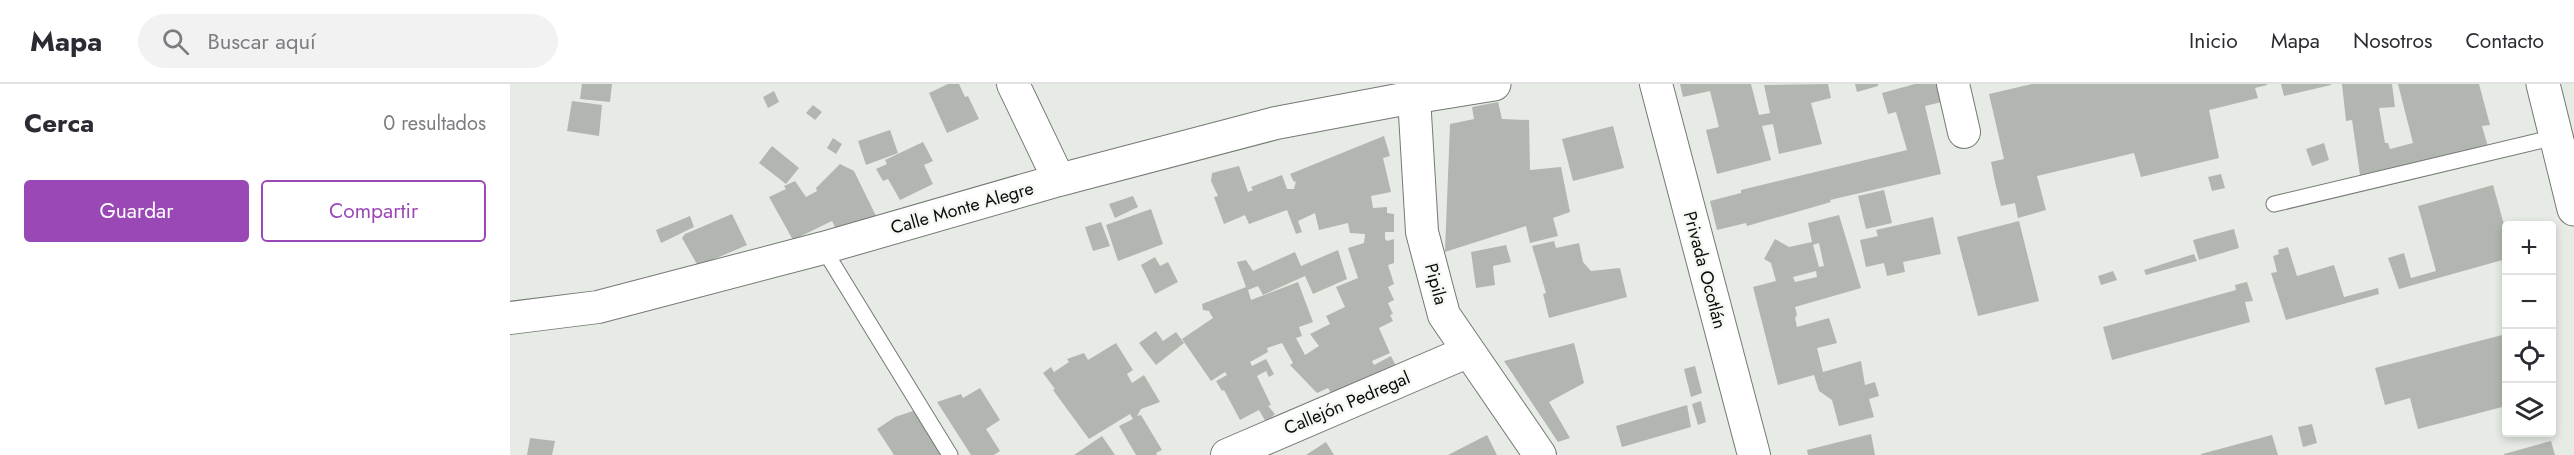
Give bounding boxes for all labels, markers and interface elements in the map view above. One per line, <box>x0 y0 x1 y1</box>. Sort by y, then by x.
search box <box>138 14 558 68</box>
text: Mapa <box>30 21 102 62</box>
icon: search <box>159 25 192 58</box>
text: Buscar aquí <box>207 25 316 57</box>
text: Inicio <box>2189 26 2238 56</box>
text: Mapa <box>2271 26 2320 56</box>
text: Nosotros <box>2353 26 2432 56</box>
text: Contacto <box>2465 26 2544 56</box>
text: Cerca <box>24 104 94 142</box>
text: 0 resultados <box>383 109 486 138</box>
street label: Calle Monte Alegre <box>888 175 1036 241</box>
button: Guardar <box>24 180 249 242</box>
button: Compartir <box>261 180 486 242</box>
street label: Privada Ocotlán <box>1677 208 1733 332</box>
map controls <box>2502 221 2556 437</box>
button: + <box>2502 221 2556 275</box>
street label: Pipila <box>1418 260 1454 308</box>
button: − <box>2502 275 2556 329</box>
button: locate <box>2502 329 2556 383</box>
street label: Callejón Pedregal <box>1280 365 1414 441</box>
button: layers <box>2502 383 2556 437</box>

